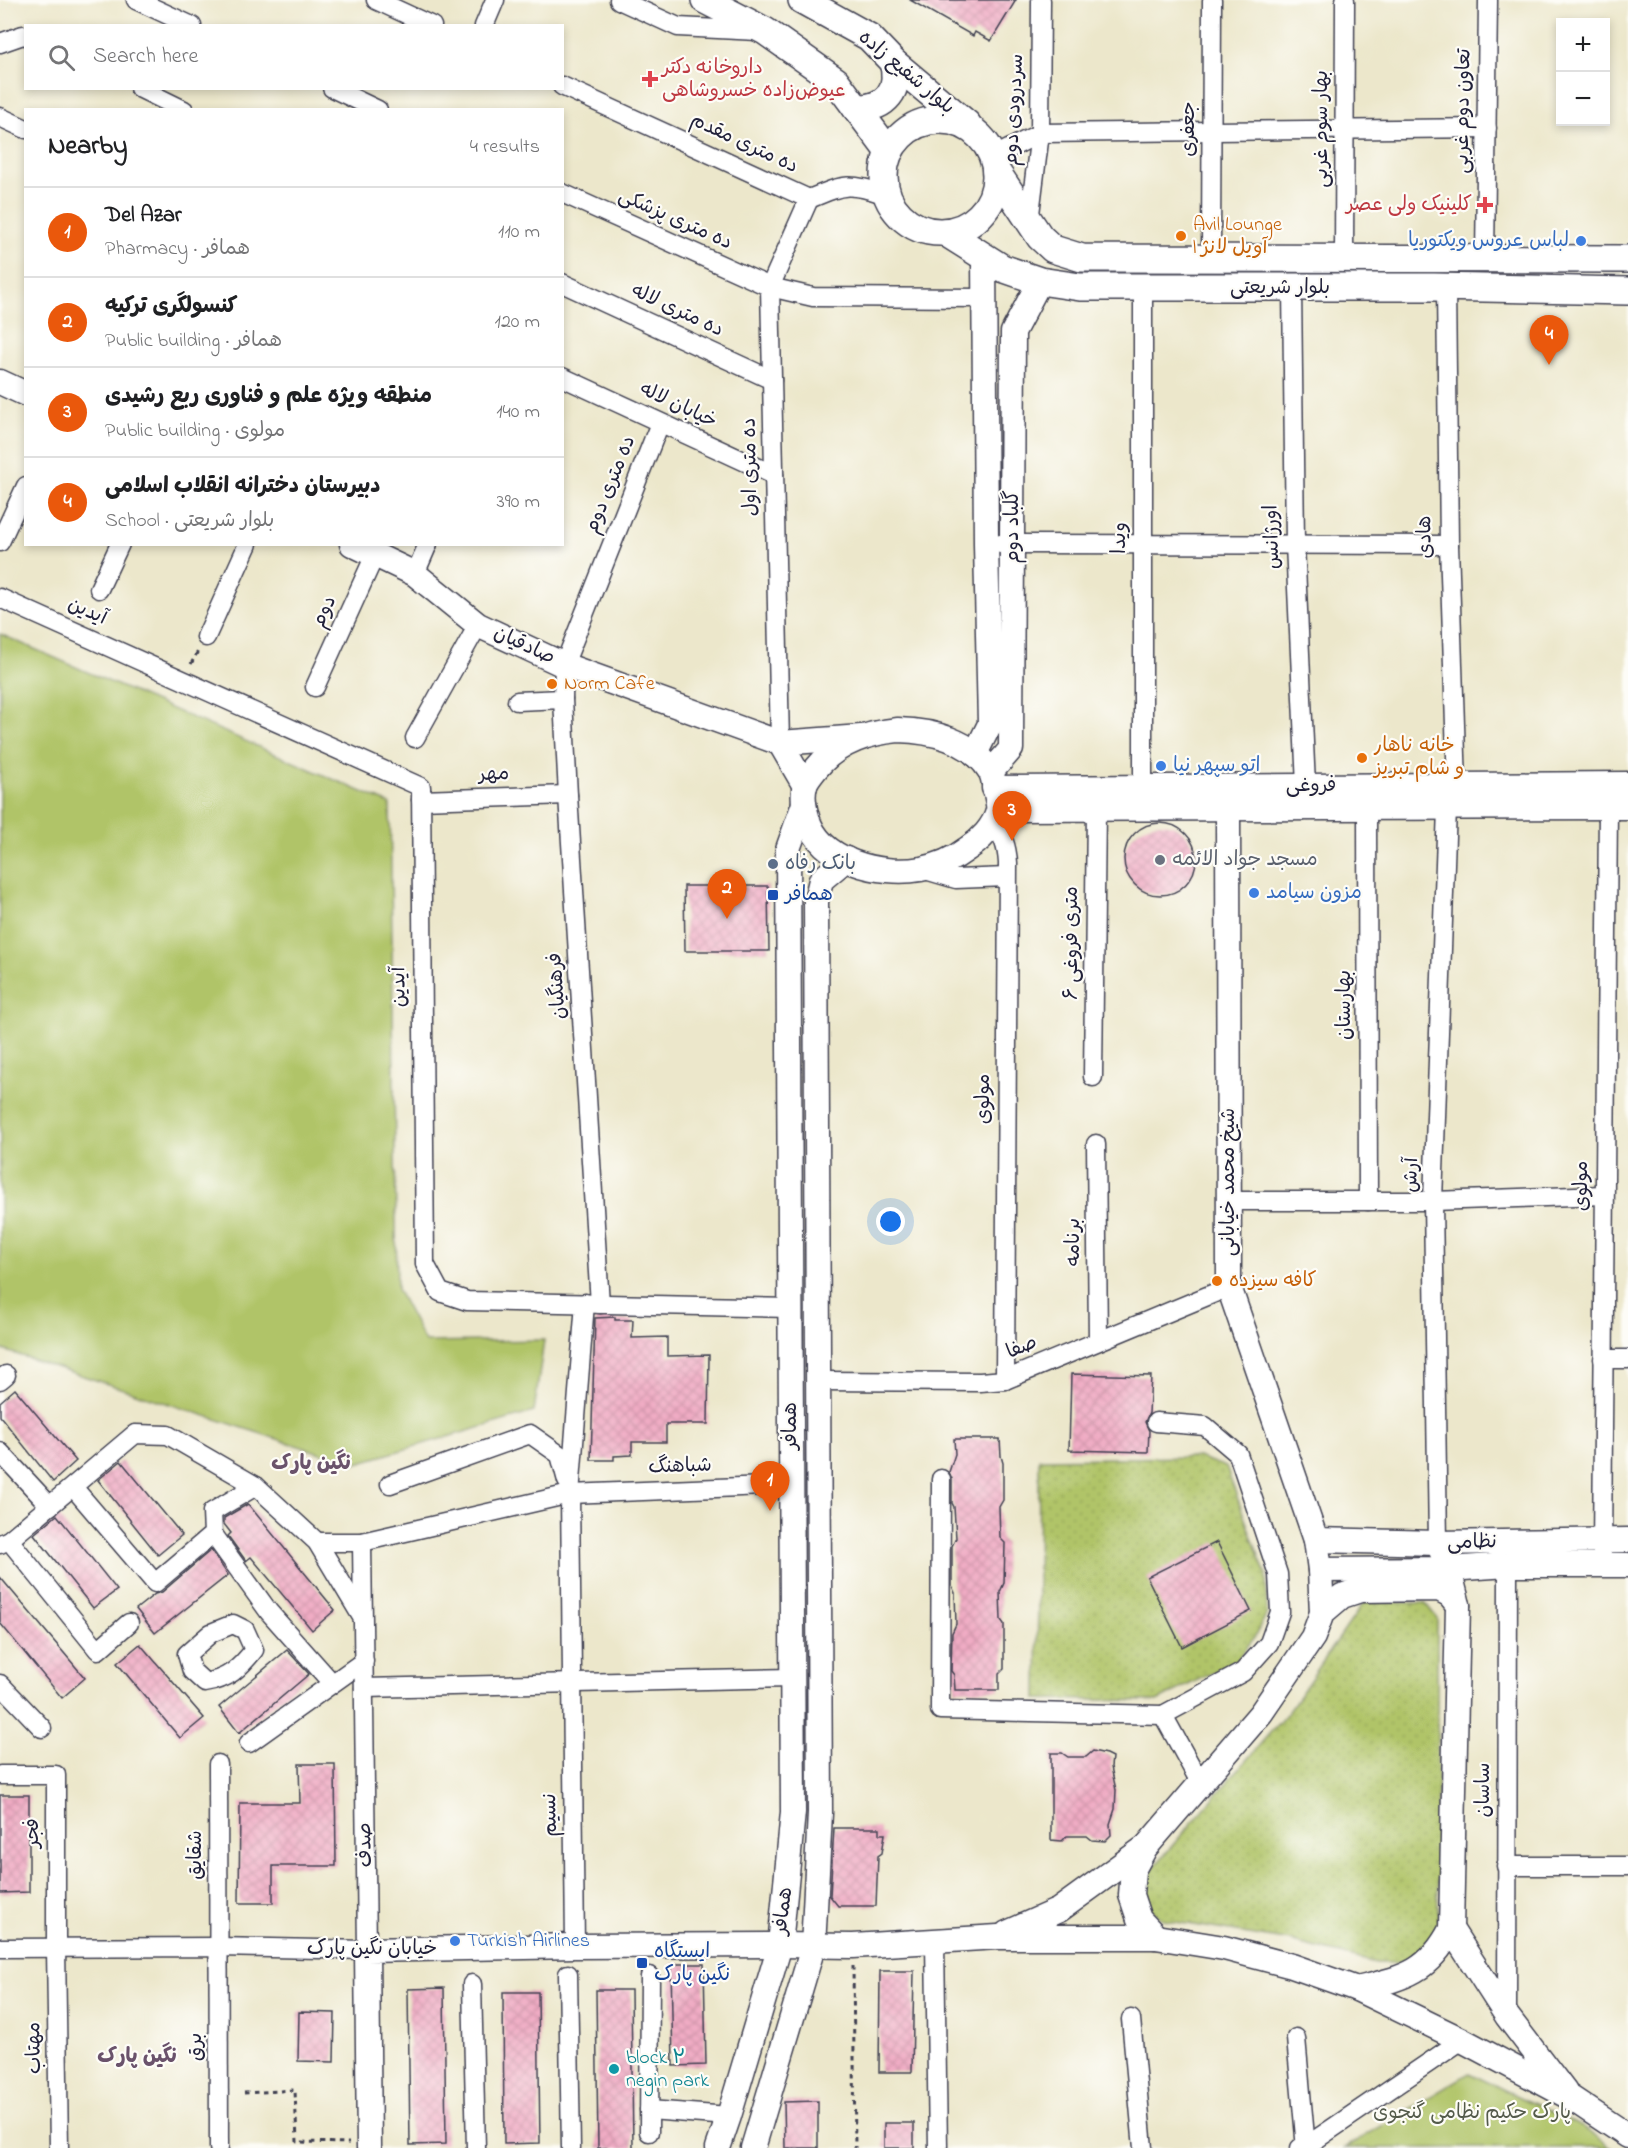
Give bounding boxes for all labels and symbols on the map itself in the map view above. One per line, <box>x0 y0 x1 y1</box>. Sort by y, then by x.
street label: بلوار شفیع زاده <box>851 24 961 122</box>
street label: تعاون دوم غربی <box>1448 48 1480 174</box>
street label: سردرودی دوم <box>998 53 1032 167</box>
place label: داروخانه دکتر عیوض‌‌زاده خسروشاهی <box>660 54 846 106</box>
street label: بهار سوم غربی <box>1308 70 1337 188</box>
marker: داروخانه دکتر عیوض‌‌زاده خسروشاهی <box>643 72 657 86</box>
street label: جعفری <box>1175 101 1204 157</box>
street label: ده متری مقدم <box>685 106 803 182</box>
street label: ده متری پزشکی <box>614 182 736 258</box>
place label: کلینیک ولی عصر <box>1344 191 1472 220</box>
marker: کلینیک ولی عصر <box>1476 196 1494 214</box>
place label: Avil Lounge | آویل لانژ <box>1193 211 1282 263</box>
place label: لباس عروس ويكتوريا <box>1408 227 1569 256</box>
marker: Avil Lounge | آویل لانژ <box>1174 229 1188 243</box>
marker: لباس عروس ويكتوريا <box>1574 234 1588 248</box>
street label: بلوار شریعتى <box>1230 274 1330 303</box>
street label: ده متری لاله <box>626 277 728 345</box>
pin: 4 <box>1530 316 1568 365</box>
street label: خیابان لاله <box>634 375 722 437</box>
street label: ده متری اول <box>736 418 766 516</box>
street label: ده متری دوم <box>578 432 644 538</box>
street label: گلباد دوم <box>999 490 1028 564</box>
street label: اورژانس <box>1257 504 1289 570</box>
street label: هادی <box>1411 515 1441 559</box>
street label: ویدا <box>1106 522 1135 554</box>
street label: آیدین <box>63 591 112 634</box>
street label: دوم <box>305 591 345 633</box>
street label: صادقیان <box>489 619 559 673</box>
place label: Norm Cafe <box>564 670 655 699</box>
marker: Norm Cafe <box>545 677 559 691</box>
place label: خانه ناهار و شام تبریز <box>1372 732 1464 784</box>
marker: خانه ناهار و شام تبریز <box>1355 751 1369 765</box>
place label: اتو سپهر نیا <box>1173 752 1260 781</box>
marker: اتو سپهر نیا <box>1154 759 1168 773</box>
street label: مهر <box>476 760 510 790</box>
street label: فروغى <box>1286 772 1336 801</box>
pin: 3 <box>992 792 1032 841</box>
place label: مسجد جواد الائمه <box>1172 846 1318 875</box>
place label: بانک رفاه <box>785 850 856 879</box>
marker: مسجد جواد الائمه <box>1153 853 1167 867</box>
marker: بانک رفاه <box>766 857 780 871</box>
pin: 2 <box>708 870 746 919</box>
place label: مزون سیامد <box>1266 879 1362 908</box>
place label: همافر <box>783 881 833 910</box>
street label: ۶ متری فروغی <box>1058 886 1087 1000</box>
marker: مزون سیامد <box>1247 886 1261 900</box>
marker: همافر <box>766 888 780 902</box>
street label: فرهنگیان <box>541 952 575 1020</box>
street label: آیدین <box>385 965 415 1007</box>
street label: بهارستان <box>1331 970 1360 1040</box>
street label: مولوی <box>970 1074 999 1124</box>
street label: شیخ محمد خیابانی <box>1215 1108 1244 1256</box>
street label: آرش <box>1397 1156 1427 1193</box>
street label: مولوی <box>1568 1161 1597 1211</box>
your location <box>876 1207 905 1236</box>
street label: برنامه <box>1060 1218 1089 1266</box>
place label: کافه سیزده <box>1229 1267 1317 1296</box>
marker: کافه سیزده <box>1210 1274 1224 1288</box>
street label: صفا <box>1002 1329 1042 1367</box>
street label: همافر <box>777 1402 806 1452</box>
district label: نگین پارک <box>271 1449 351 1479</box>
street label: شباهنگ <box>648 1451 712 1483</box>
pin: 1 <box>750 1462 790 1511</box>
street label: نظامی <box>1447 1528 1497 1558</box>
street label: ساسان <box>1470 1763 1499 1817</box>
street label: نسیم <box>536 1793 566 1837</box>
street label: فجر <box>19 1818 48 1850</box>
street label: صدف <box>351 1822 381 1868</box>
street label: شقایق <box>182 1830 211 1880</box>
street label: همافر <box>766 1886 801 1938</box>
place label: Turkish Airlines <box>467 1927 590 1956</box>
marker: Turkish Airlines <box>448 1934 462 1948</box>
street label: خیابان نگین پارک <box>307 1935 437 1964</box>
place label: ایستگاه نگین پارک <box>654 1938 730 1990</box>
marker: ایستگاه نگین پارک <box>635 1956 649 1970</box>
street label: مهتاب <box>20 2022 50 2074</box>
street label: برق <box>182 2033 211 2061</box>
district label: نگین پارک <box>97 2042 177 2072</box>
place label: block ۲ negin park <box>626 2044 709 2097</box>
marker: block ۲ negin park <box>607 2062 621 2076</box>
park label: پارک حکیم نظامی گنجوی <box>1373 2099 1571 2128</box>

